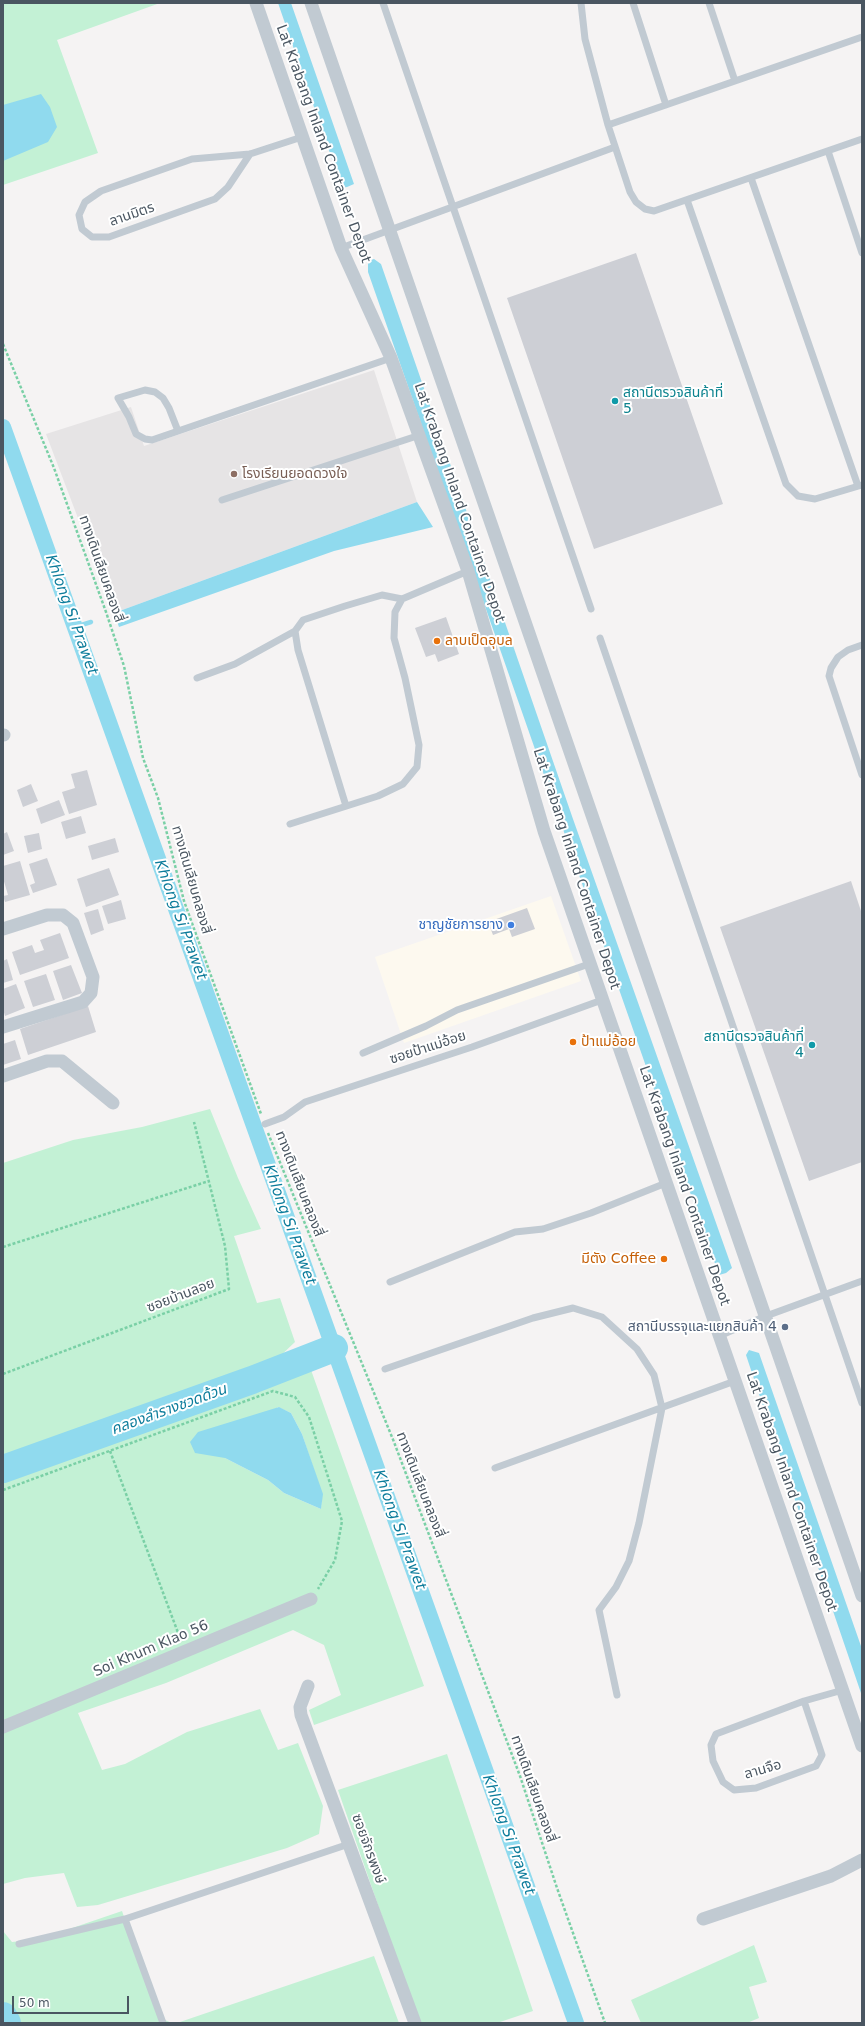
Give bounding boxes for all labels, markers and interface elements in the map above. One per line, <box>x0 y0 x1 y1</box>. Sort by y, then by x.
street label: Lat Krabang Inland Container Depot <box>272 23 374 265</box>
street label: ลานมิตร <box>107 199 157 231</box>
street label: Lat Krabang Inland Container Depot <box>410 381 508 625</box>
place label: สถานีตรวจสินค้าที่ 5 <box>623 385 723 418</box>
marker: สถานีตรวจสินค้าที่ 5 <box>610 396 620 406</box>
place label: โรงเรียนยอดดวงใจ <box>242 466 347 482</box>
marker: โรงเรียนยอดดวงใจ <box>229 469 239 479</box>
street label: ทางเดินเลียบคลองสี่ <box>75 513 127 625</box>
water label: Khlong Si Prawet <box>41 552 101 678</box>
place label: ลาบเป็ดอุบล <box>445 633 513 649</box>
marker: ลาบเป็ดอุบล <box>432 636 442 646</box>
street label: Lat Krabang Inland Container Depot <box>529 746 623 992</box>
street label: ทางเดินเลียบคลองสี่ <box>168 824 214 936</box>
water label: Khlong Si Prawet <box>150 857 210 983</box>
place label: ชาญชัยการยาง <box>418 917 503 933</box>
marker: ชาญชัยการยาง <box>506 920 516 930</box>
street label: ซอยป้าแม่อ้อย <box>388 1028 468 1068</box>
place label: สถานีตรวจสินค้าที่ 4 <box>704 1029 804 1062</box>
place label: ป้าแม่อ้อย <box>581 1034 636 1050</box>
marker: ป้าแม่อ้อย <box>568 1037 578 1047</box>
marker: สถานีตรวจสินค้าที่ 4 <box>807 1040 817 1050</box>
street label: Lat Krabang Inland Container Depot <box>635 1064 733 1308</box>
street label: ทางเดินเลียบคลองสี่ <box>271 1129 327 1239</box>
water label: Khlong Si Prawet <box>259 1162 319 1288</box>
place label: มีตัง Coffee <box>581 1251 656 1267</box>
marker: มีตัง Coffee <box>659 1254 669 1264</box>
street label: ซอยบ้านลอย <box>145 1275 217 1317</box>
place label: สถานีบรรจุและแยกสินค้า 4 <box>628 1319 777 1335</box>
marker: สถานีบรรจุและแยกสินค้า 4 <box>780 1322 790 1332</box>
street label: Lat Krabang Inland Container Depot <box>742 1370 840 1614</box>
water label: คลองลำรางชวดด้วน <box>109 1381 229 1439</box>
street label: ทางเดินเลียบคลองสี่ <box>392 1430 448 1540</box>
water label: Khlong Si Prawet <box>369 1467 429 1593</box>
street label: Soi Khum Klao 56 <box>91 1617 211 1681</box>
street label: ทางเดินเลียบคลองสี่ <box>507 1733 559 1845</box>
street label: ลานจือ <box>743 1757 783 1783</box>
water label: Khlong Si Prawet <box>478 1772 538 1898</box>
street label: ซอยจักรพงษ์ <box>348 1812 388 1886</box>
scale bar <box>14 1988 131 2014</box>
text: 50 m <box>19 1996 50 2010</box>

